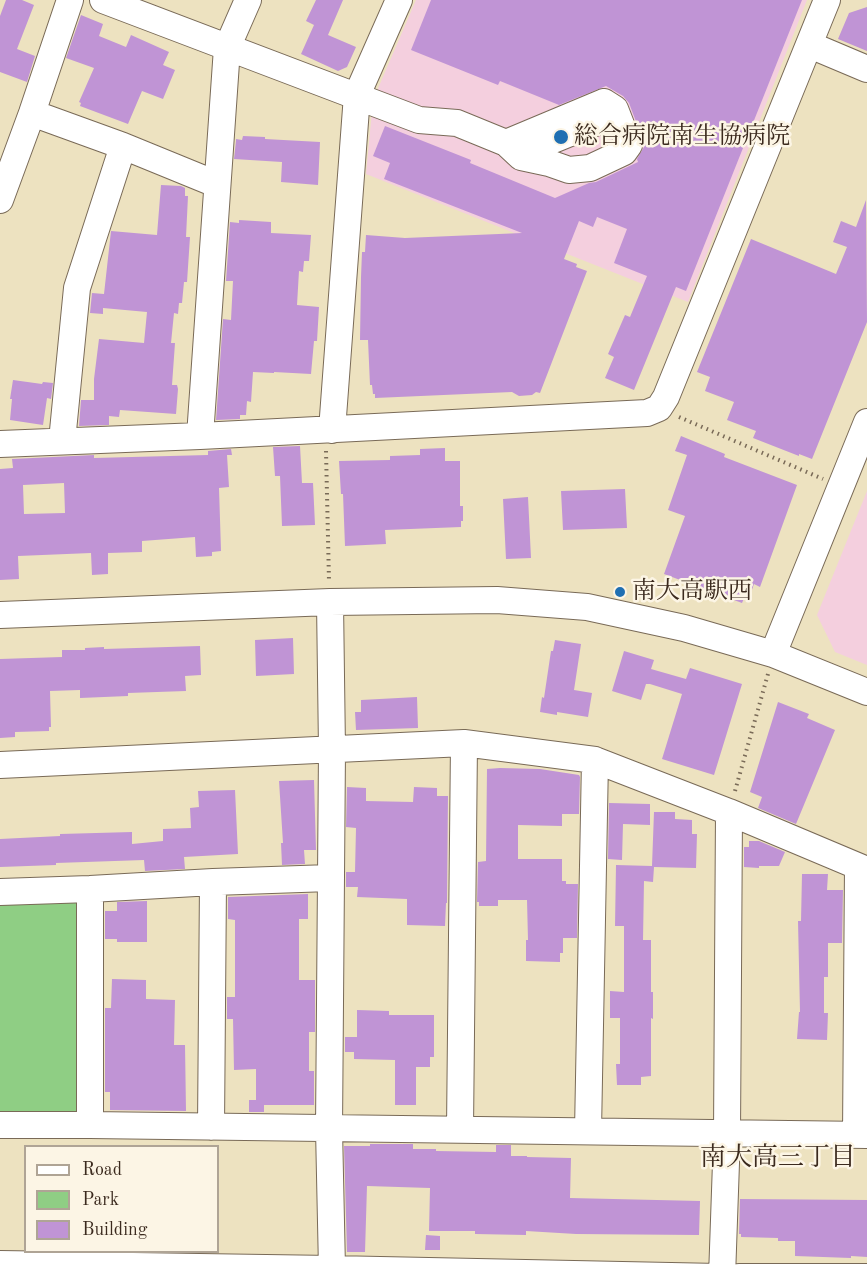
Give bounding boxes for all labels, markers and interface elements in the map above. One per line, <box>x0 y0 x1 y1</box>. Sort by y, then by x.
place label: 総合病院南生協病院 <box>574 123 790 151</box>
marker: 総合病院南生協病院 <box>552 128 570 146</box>
place label: 南大高駅西 <box>632 578 752 606</box>
marker: 南大高駅西 <box>613 585 627 599</box>
district label: 南大高三丁目 <box>700 1142 856 1174</box>
legend <box>24 1145 219 1253</box>
text: Road <box>82 1161 122 1179</box>
text: Park <box>82 1191 119 1209</box>
text: Building <box>82 1221 147 1239</box>

